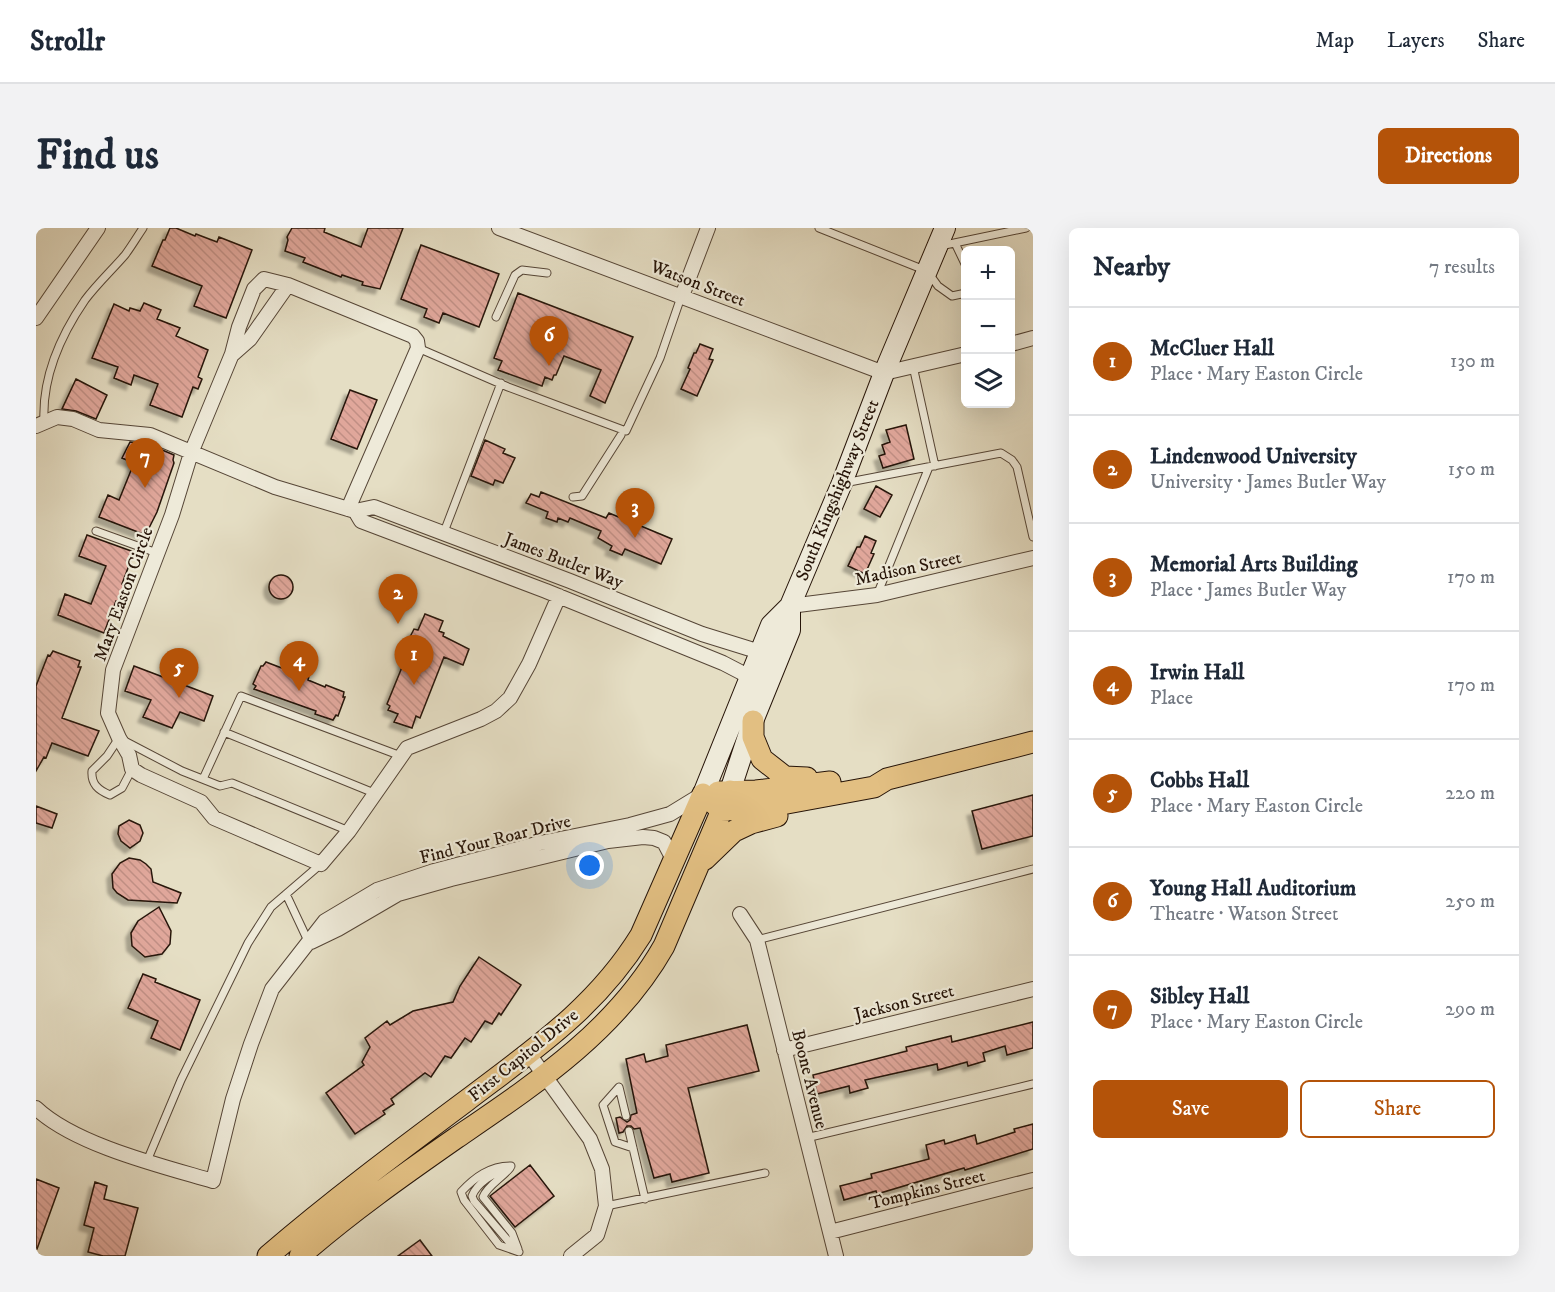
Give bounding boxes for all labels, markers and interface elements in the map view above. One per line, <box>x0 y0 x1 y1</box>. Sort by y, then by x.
text: Strollr <box>30 24 105 59</box>
text: Map <box>1315 28 1354 54</box>
text: Layers <box>1387 28 1445 54</box>
text: Share <box>1478 28 1525 54</box>
button: Directions <box>1378 128 1519 184</box>
text: Find us <box>36 130 159 182</box>
map controls <box>961 246 1015 408</box>
button: + <box>961 246 1015 300</box>
text: Nearby <box>1093 251 1170 284</box>
street label: Watson Street <box>646 255 748 312</box>
text: 7 results <box>1429 255 1495 280</box>
button: − <box>961 300 1015 354</box>
pin: 6 <box>530 316 568 366</box>
text: McCluer Hall <box>1150 335 1274 362</box>
text: 1 <box>1109 349 1116 374</box>
text: 130 m <box>1450 349 1495 374</box>
button: layers <box>961 354 1015 408</box>
text: Place · Mary Easton Circle <box>1150 362 1363 387</box>
street label: South Kingshighway Street <box>791 396 884 584</box>
pin: 7 <box>126 438 164 488</box>
text: Lindenwood University <box>1150 443 1357 470</box>
text: 2 <box>1108 457 1117 482</box>
text: 150 m <box>1448 457 1495 482</box>
text: University · James Butler Way <box>1150 470 1386 495</box>
pin: 3 <box>616 488 654 538</box>
street label: Mary Easton Circle <box>89 524 158 664</box>
street label: James Butler Way <box>499 527 627 594</box>
street label: Madison Street <box>853 547 964 591</box>
text: Memorial Arts Building <box>1150 551 1358 578</box>
text: 3 <box>1109 565 1116 590</box>
text: 170 m <box>1447 565 1495 590</box>
pin: 2 <box>378 574 418 624</box>
text: Place · James Butler Way <box>1150 578 1346 603</box>
pin: 1 <box>394 636 434 685</box>
pin: 4 <box>280 642 318 691</box>
pin: 5 <box>160 648 198 698</box>
text: Irwin Hall <box>1150 659 1244 686</box>
text: 4 <box>1107 673 1118 698</box>
text: 170 m <box>1447 673 1495 698</box>
text: Place <box>1150 686 1193 711</box>
text: Cobbs Hall <box>1150 767 1249 794</box>
text: 5 <box>1108 781 1117 806</box>
text: 220 m <box>1445 781 1495 806</box>
text: Place · Mary Easton Circle <box>1150 794 1363 819</box>
street label: Find Your Roar Drive <box>417 811 573 869</box>
your location <box>575 851 604 880</box>
text: Young Hall Auditorium <box>1150 875 1356 902</box>
text: 6 <box>1107 889 1118 914</box>
text: 250 m <box>1445 889 1495 914</box>
text: Theatre · Watson Street <box>1150 902 1338 927</box>
street label: Jackson Street <box>850 980 956 1026</box>
text: Sibley Hall <box>1150 983 1249 1010</box>
text: 7 <box>1107 997 1118 1022</box>
text: 290 m <box>1445 997 1495 1022</box>
street label: First Capitol Drive <box>464 1005 583 1107</box>
text: Place · Mary Easton Circle <box>1150 1010 1363 1035</box>
street label: Boone Avenue <box>786 1027 832 1131</box>
button: Save <box>1093 1080 1288 1138</box>
button: Share <box>1300 1080 1495 1138</box>
street label: Tompkins Street <box>867 1165 988 1215</box>

